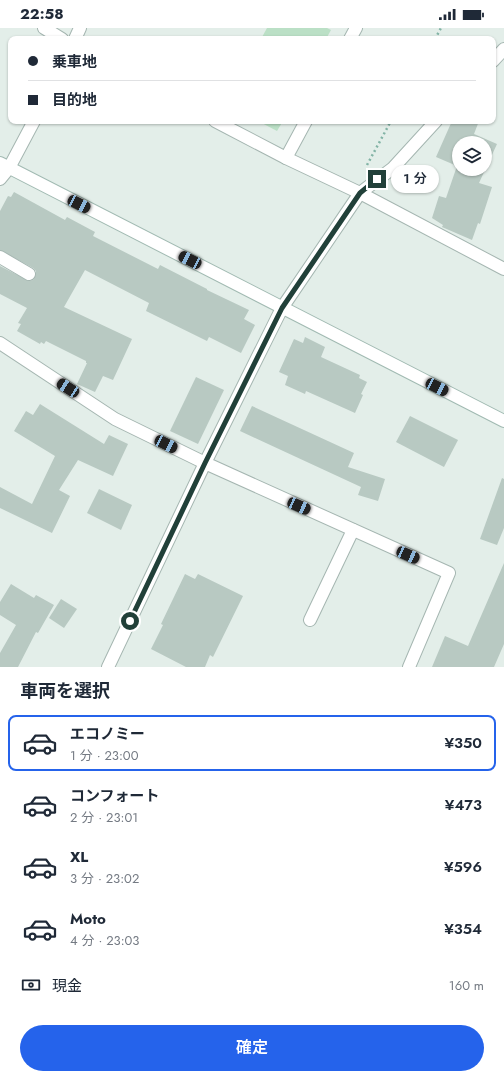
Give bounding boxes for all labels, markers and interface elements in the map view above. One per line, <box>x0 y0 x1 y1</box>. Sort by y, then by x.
text: 22:58 <box>20 3 64 25</box>
text: 乗車地 <box>52 51 97 73</box>
text: 目的地 <box>52 89 97 111</box>
map controls <box>452 136 492 176</box>
button: layers <box>452 136 492 176</box>
callout: 1 分 <box>391 165 439 193</box>
text: 1 分 <box>403 169 427 188</box>
route end <box>368 170 386 188</box>
car <box>66 193 92 215</box>
car <box>177 249 203 271</box>
car <box>55 376 81 400</box>
car <box>424 376 450 398</box>
car <box>153 433 179 455</box>
car <box>286 496 312 516</box>
car <box>395 545 421 565</box>
route start <box>121 612 139 630</box>
text: 車両を選択 <box>20 678 110 704</box>
text: エコノミー <box>70 723 145 745</box>
icon: car <box>22 725 58 761</box>
text: ¥350 <box>444 732 482 754</box>
text: 1 分 · 23:00 <box>70 746 138 765</box>
text: コンフォート <box>70 785 160 807</box>
icon: car <box>22 787 58 823</box>
text: ¥473 <box>445 794 482 816</box>
text: 2 分 · 23:01 <box>70 808 138 827</box>
text: XL <box>70 846 88 868</box>
icon: car <box>22 849 58 885</box>
text: ¥596 <box>444 856 482 878</box>
text: 3 分 · 23:02 <box>70 869 139 888</box>
text: Moto <box>70 908 106 930</box>
icon: car <box>22 911 58 947</box>
text: ¥354 <box>444 918 482 940</box>
text: 4 分 · 23:03 <box>70 931 139 950</box>
icon: cash <box>20 974 42 996</box>
text: 現金 <box>52 975 82 997</box>
text: 160 m <box>449 976 484 995</box>
button: 確定 <box>20 1025 484 1071</box>

